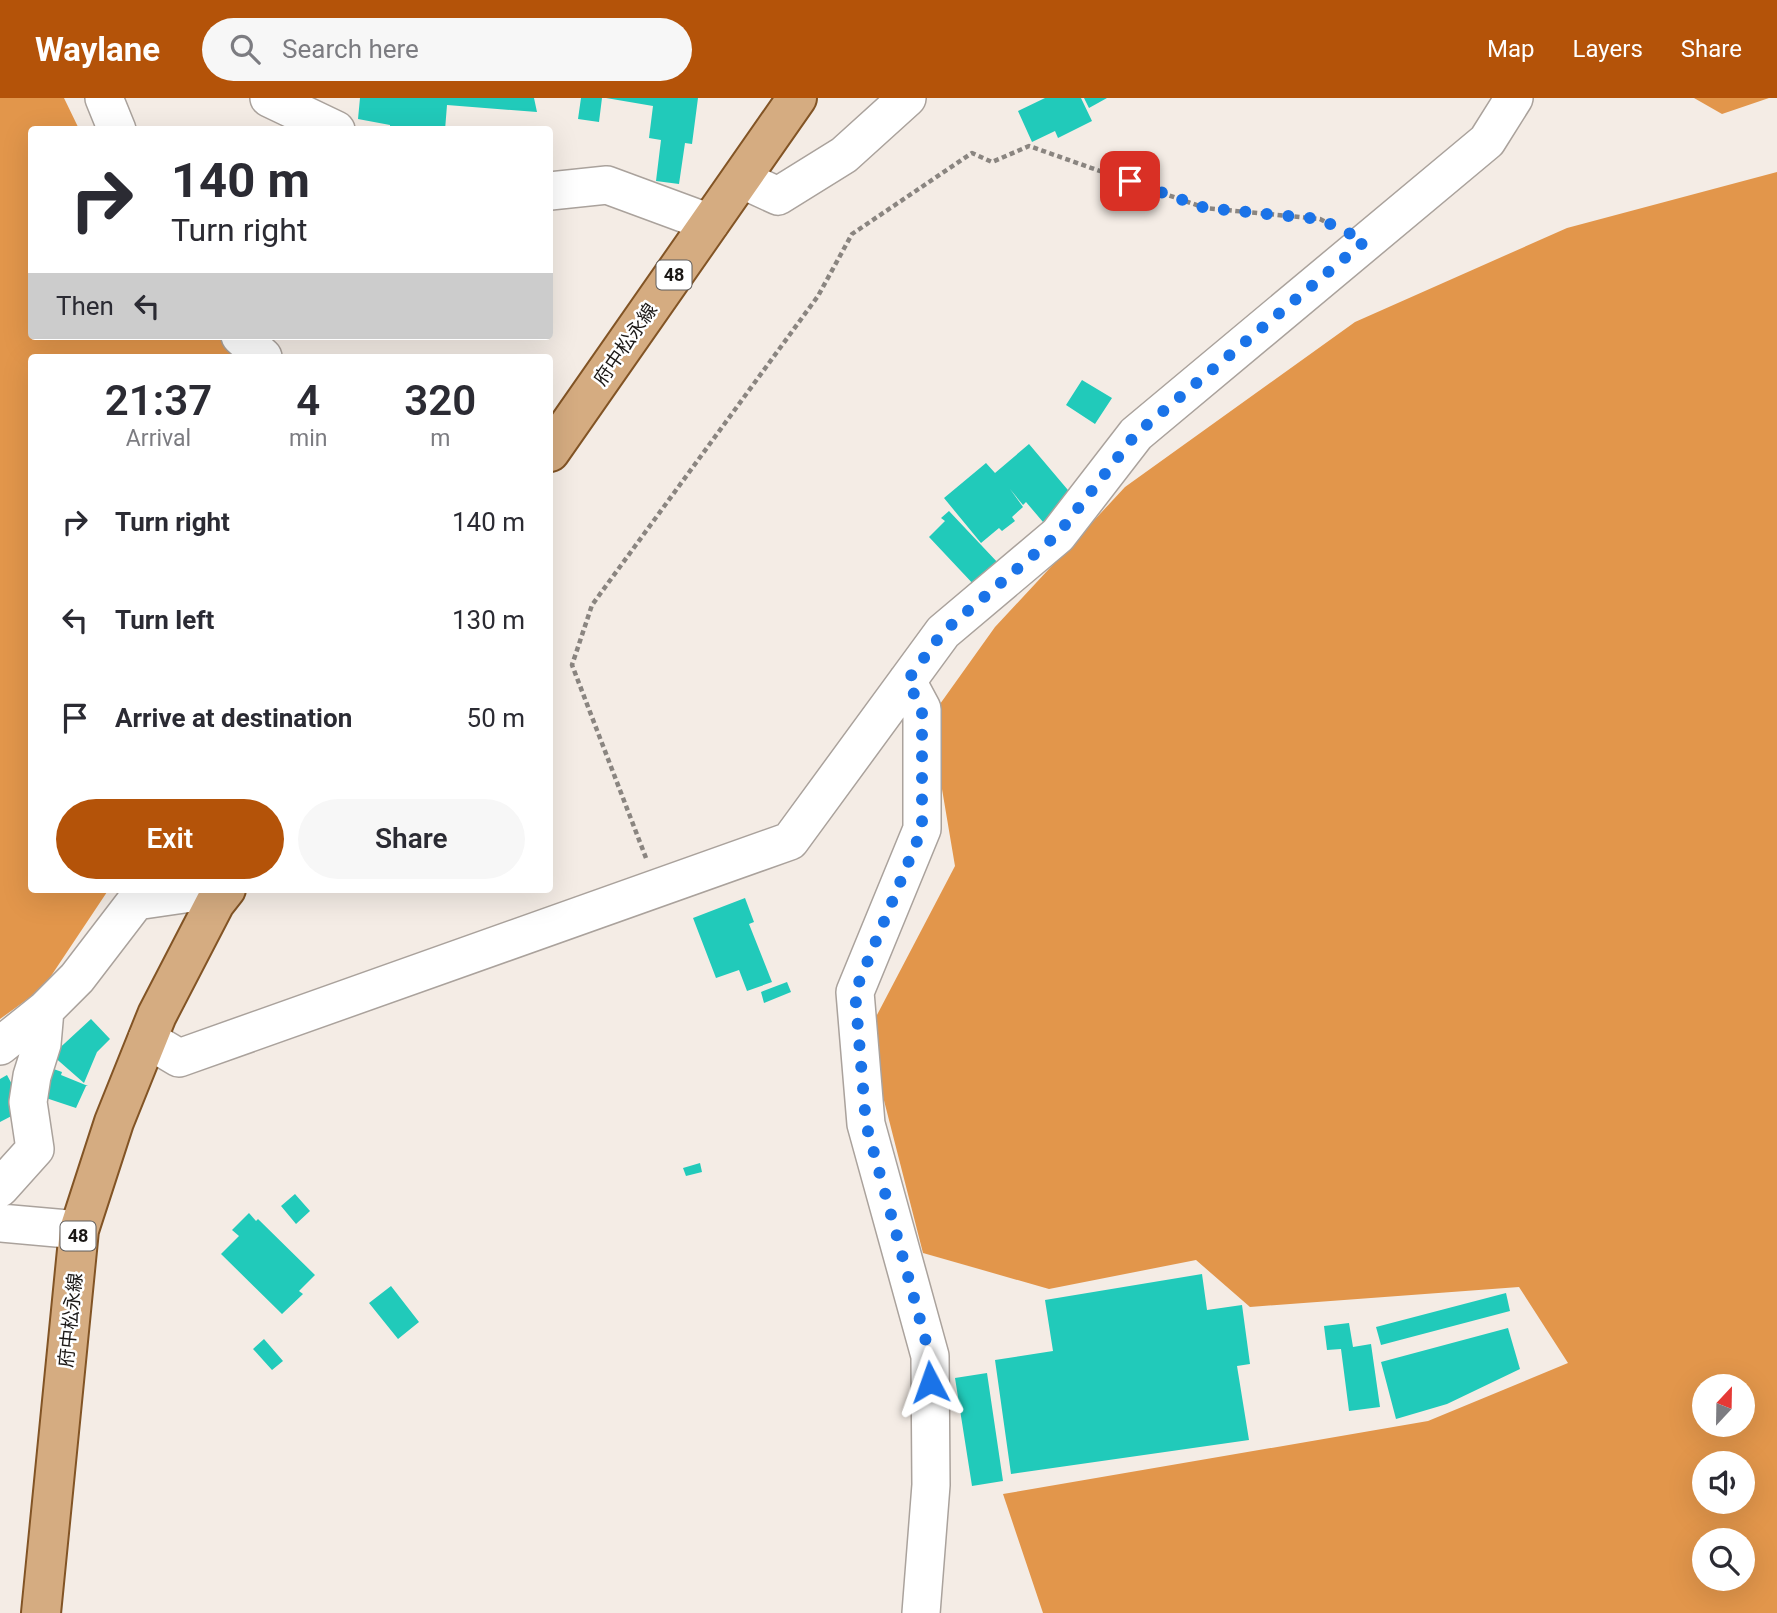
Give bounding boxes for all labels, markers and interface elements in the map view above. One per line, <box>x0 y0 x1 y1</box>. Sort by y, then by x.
search box <box>202 18 692 81</box>
text: Waylane <box>35 30 160 69</box>
icon: search <box>226 30 264 68</box>
text: Search here <box>282 34 419 64</box>
text: Map <box>1487 35 1535 63</box>
text: Layers <box>1573 35 1643 63</box>
text: Share <box>1681 35 1742 63</box>
pin <box>1100 151 1160 211</box>
text: 140 m <box>171 152 310 209</box>
icon: right <box>56 154 147 245</box>
icon: arrive <box>1111 162 1149 200</box>
text: Turn right <box>171 211 307 249</box>
road number: 48 <box>656 260 692 290</box>
icon: left <box>128 287 166 325</box>
text: Then <box>56 291 114 321</box>
street label: 府中松永線 <box>589 299 662 390</box>
text: 21:37 <box>105 376 212 425</box>
text: 4 <box>296 376 320 425</box>
text: 320 <box>404 376 476 425</box>
text: Arrival <box>126 425 191 452</box>
text: min <box>289 425 327 452</box>
text: m <box>430 425 450 452</box>
icon: right <box>56 503 94 541</box>
text: Turn right <box>115 507 230 537</box>
text: 140 m <box>452 507 525 537</box>
icon: left <box>56 601 94 639</box>
text: Turn left <box>115 605 214 635</box>
text: 130 m <box>452 605 525 635</box>
icon: arrive <box>56 699 94 737</box>
text: Arrive at destination <box>115 703 352 733</box>
text: 50 m <box>467 703 525 733</box>
button: Exit <box>56 799 284 879</box>
button: Share <box>298 799 525 879</box>
road number: 48 <box>60 1222 96 1251</box>
street label: 府中松永線 <box>54 1272 87 1369</box>
position arrow <box>893 1345 967 1419</box>
north arrow <box>1692 1374 1755 1437</box>
map controls <box>1692 1374 1755 1591</box>
button: sound <box>1692 1451 1755 1514</box>
button: search <box>1692 1528 1755 1591</box>

